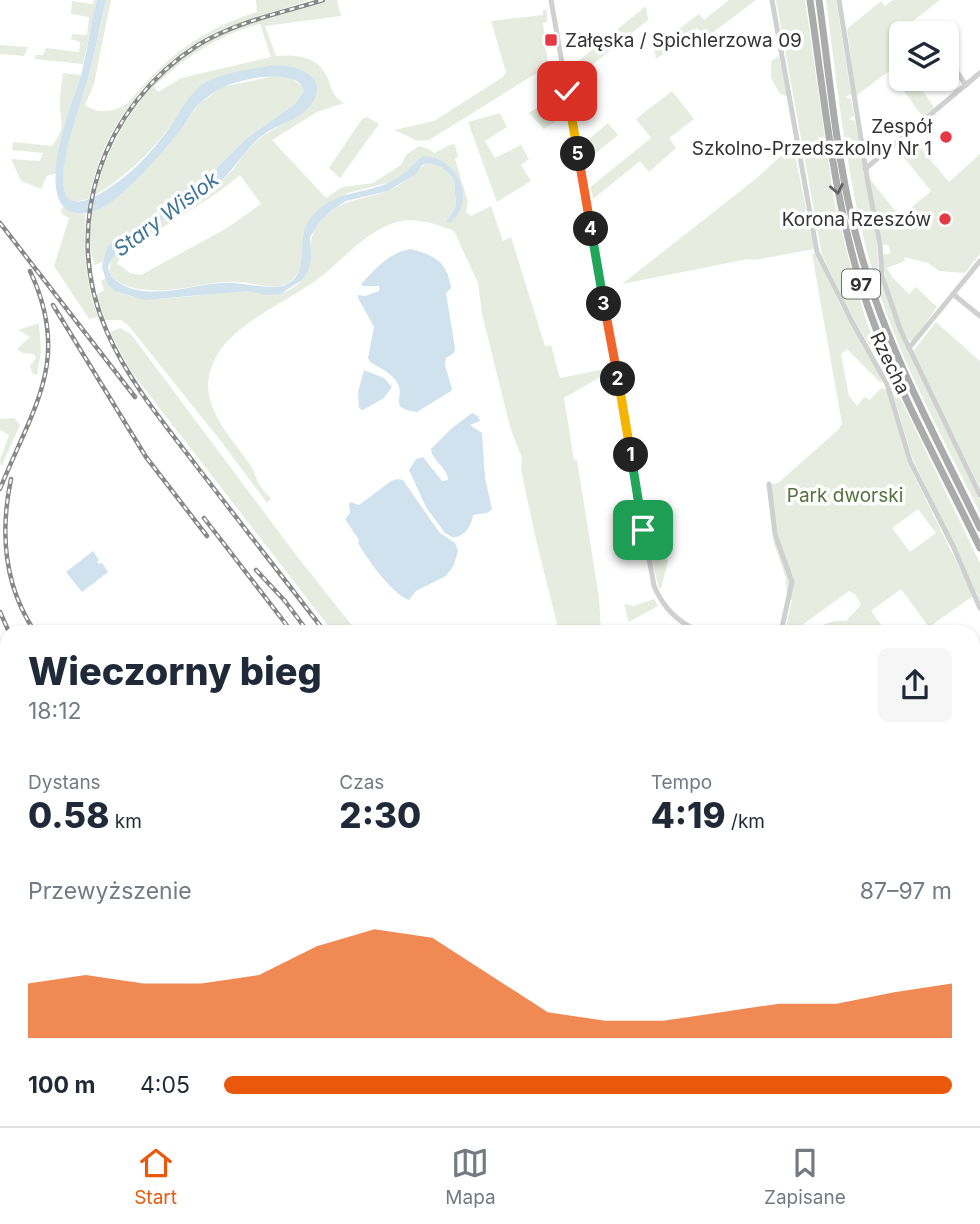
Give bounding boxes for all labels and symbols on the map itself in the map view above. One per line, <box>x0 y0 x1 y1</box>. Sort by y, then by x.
place label: Załęska / Spichlerzowa 09 <box>565 29 802 52</box>
marker: Załęska / Spichlerzowa 09 <box>543 32 559 48</box>
pin <box>537 61 597 121</box>
place label: Zespół Szkolno-Przedszkolny Nr 1 <box>692 115 932 160</box>
marker: Zespół Szkolno-Przedszkolny Nr 1 <box>938 129 954 145</box>
pin: 5 <box>560 136 596 172</box>
water label: Stary Wislok <box>109 166 224 262</box>
one-way arrow <box>829 183 844 195</box>
place label: Korona Rzeszów <box>782 208 931 231</box>
marker: Korona Rzeszów <box>937 211 953 227</box>
pin: 4 <box>574 212 608 246</box>
road number: 97 <box>842 270 880 298</box>
pin: 3 <box>586 286 622 322</box>
street label: Rzecha <box>865 328 915 398</box>
pin: 2 <box>600 362 636 396</box>
pin: 1 <box>614 438 648 472</box>
park label: Park dworski <box>787 484 903 507</box>
pin <box>613 500 673 560</box>

